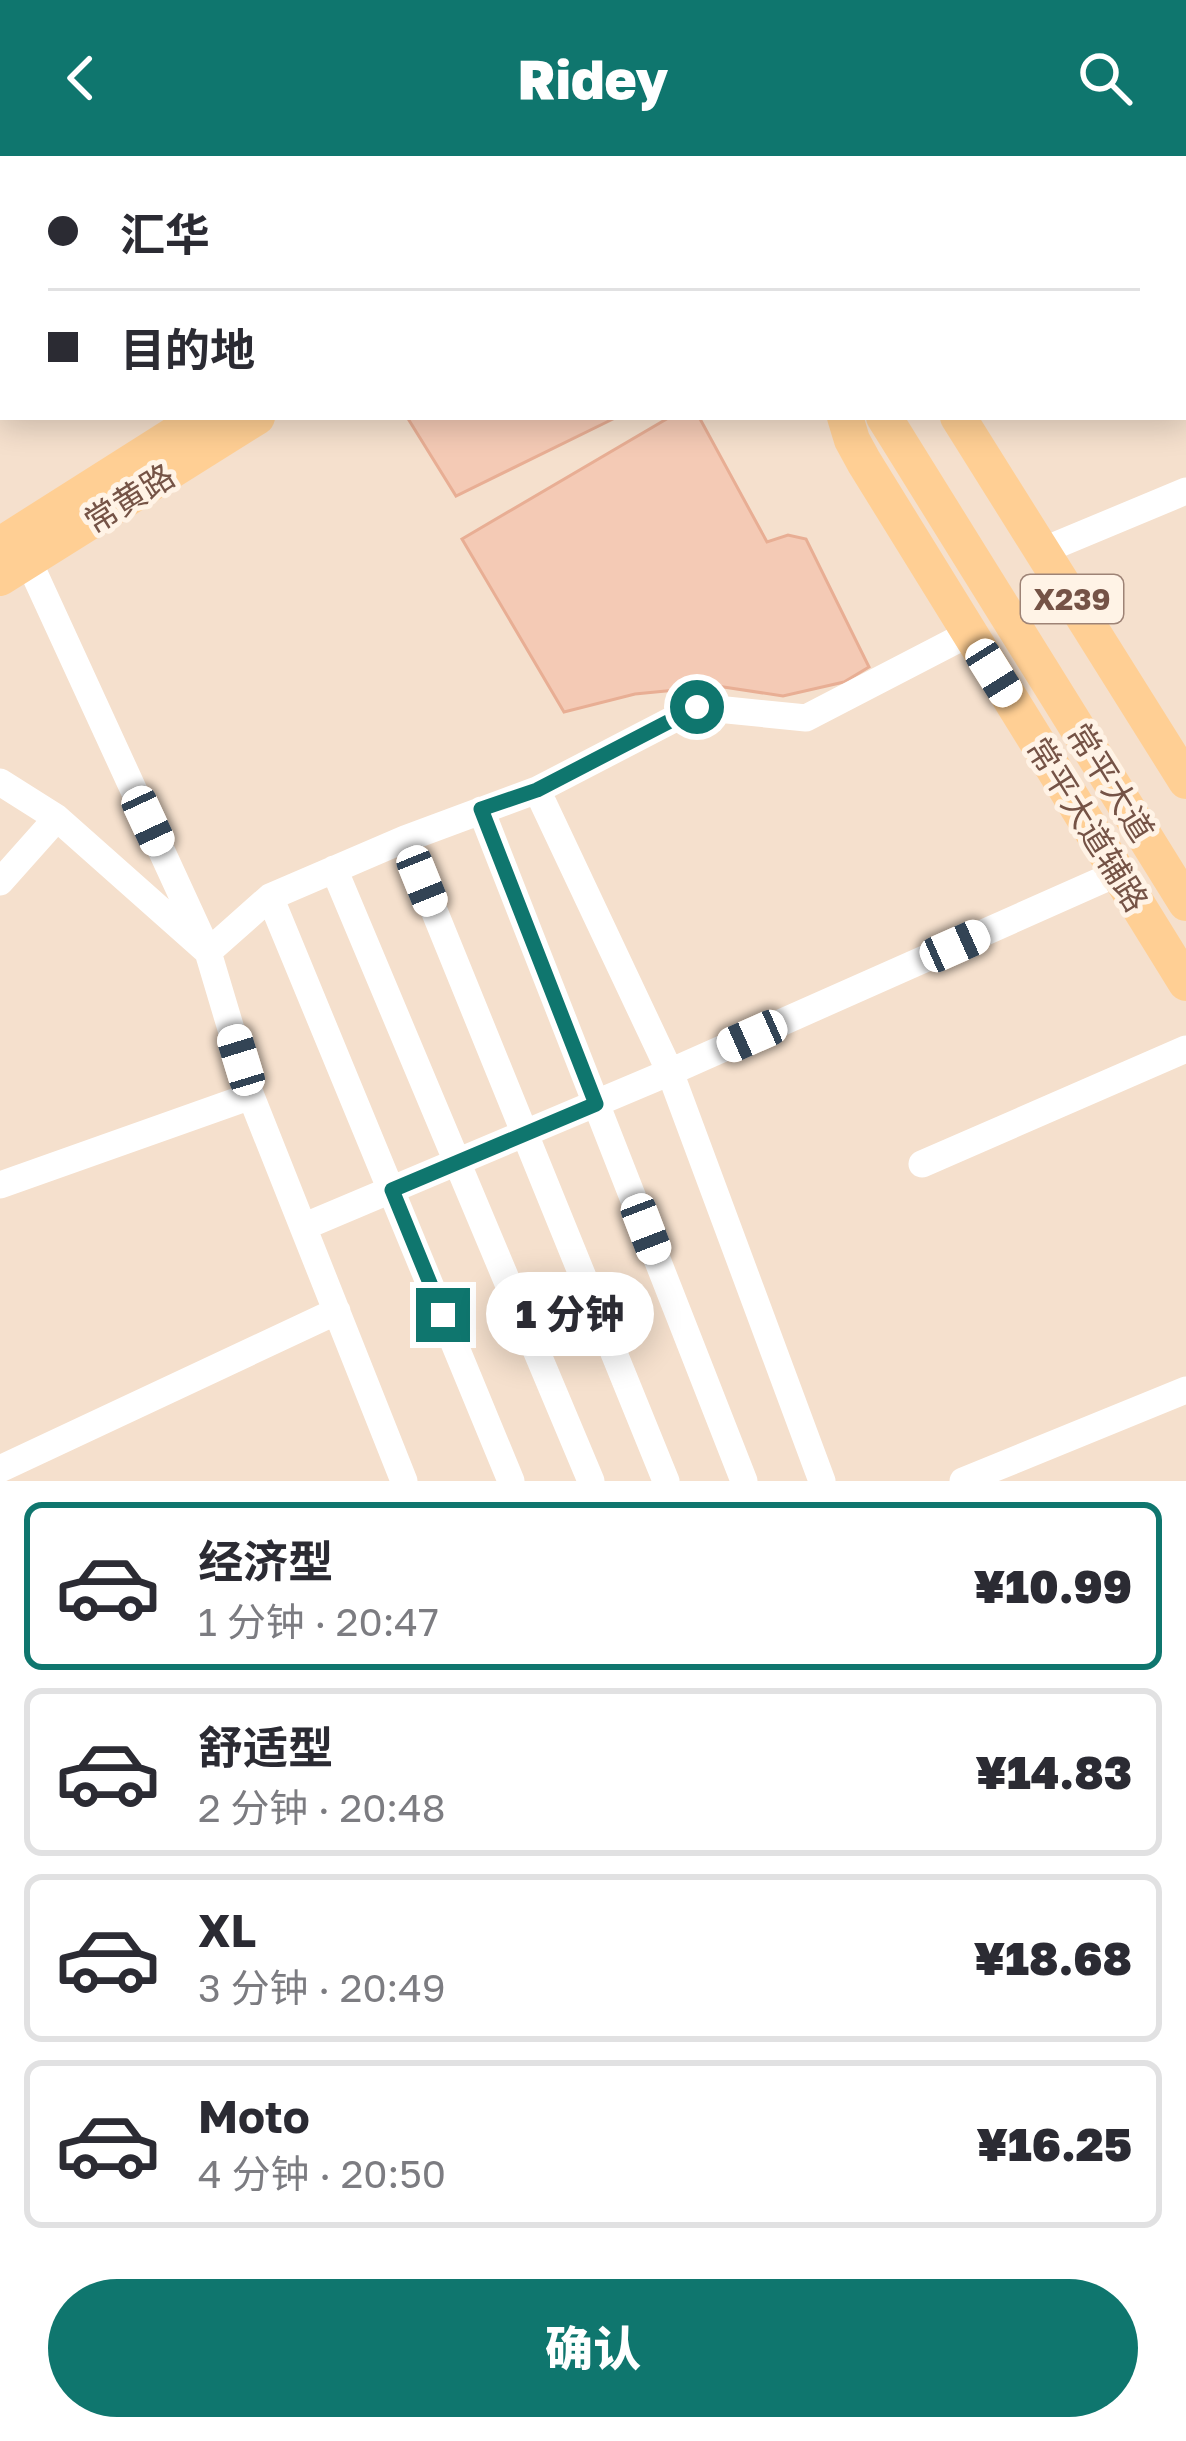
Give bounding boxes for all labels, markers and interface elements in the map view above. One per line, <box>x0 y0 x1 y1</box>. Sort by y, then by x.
icon: back <box>48 45 114 111</box>
icon: search <box>1072 45 1138 111</box>
text: Ridey <box>518 46 668 111</box>
text: 汇华 <box>120 207 210 261</box>
text: 目的地 <box>120 322 255 376</box>
street label: 常黄路 <box>77 455 181 541</box>
road number: X239 <box>1021 575 1123 623</box>
car <box>960 633 1028 713</box>
route start <box>670 680 724 734</box>
street label: 常平大道 <box>1059 716 1163 848</box>
street label: 常平大道辅路 <box>1019 730 1157 918</box>
car <box>116 781 180 861</box>
car <box>392 841 452 921</box>
car <box>915 915 995 977</box>
car <box>712 1005 792 1067</box>
car <box>213 1020 269 1100</box>
car <box>616 1189 676 1269</box>
callout: 1 分钟 <box>485 1273 653 1357</box>
route end <box>416 1288 470 1342</box>
text: 1 分钟 <box>516 1290 624 1337</box>
icon: car <box>54 1532 162 1640</box>
text: 经济型 <box>198 1534 333 1588</box>
text: ¥10.99 <box>973 1559 1132 1613</box>
text: 1 分钟 · 20:47 <box>198 1598 439 1645</box>
icon: car <box>54 1718 162 1826</box>
text: 舒适型 <box>198 1720 333 1774</box>
text: ¥14.83 <box>975 1745 1132 1799</box>
text: 2 分钟 · 20:48 <box>198 1784 446 1831</box>
text: XL <box>198 1903 256 1957</box>
icon: car <box>54 1904 162 2012</box>
text: ¥18.68 <box>973 1931 1132 1985</box>
text: 3 分钟 · 20:49 <box>198 1964 446 2011</box>
text: Moto <box>198 2089 310 2143</box>
icon: car <box>54 2090 162 2198</box>
text: ¥16.25 <box>976 2117 1132 2171</box>
text: 4 分钟 · 20:50 <box>198 2150 446 2197</box>
button: 确认 <box>48 2279 1138 2417</box>

